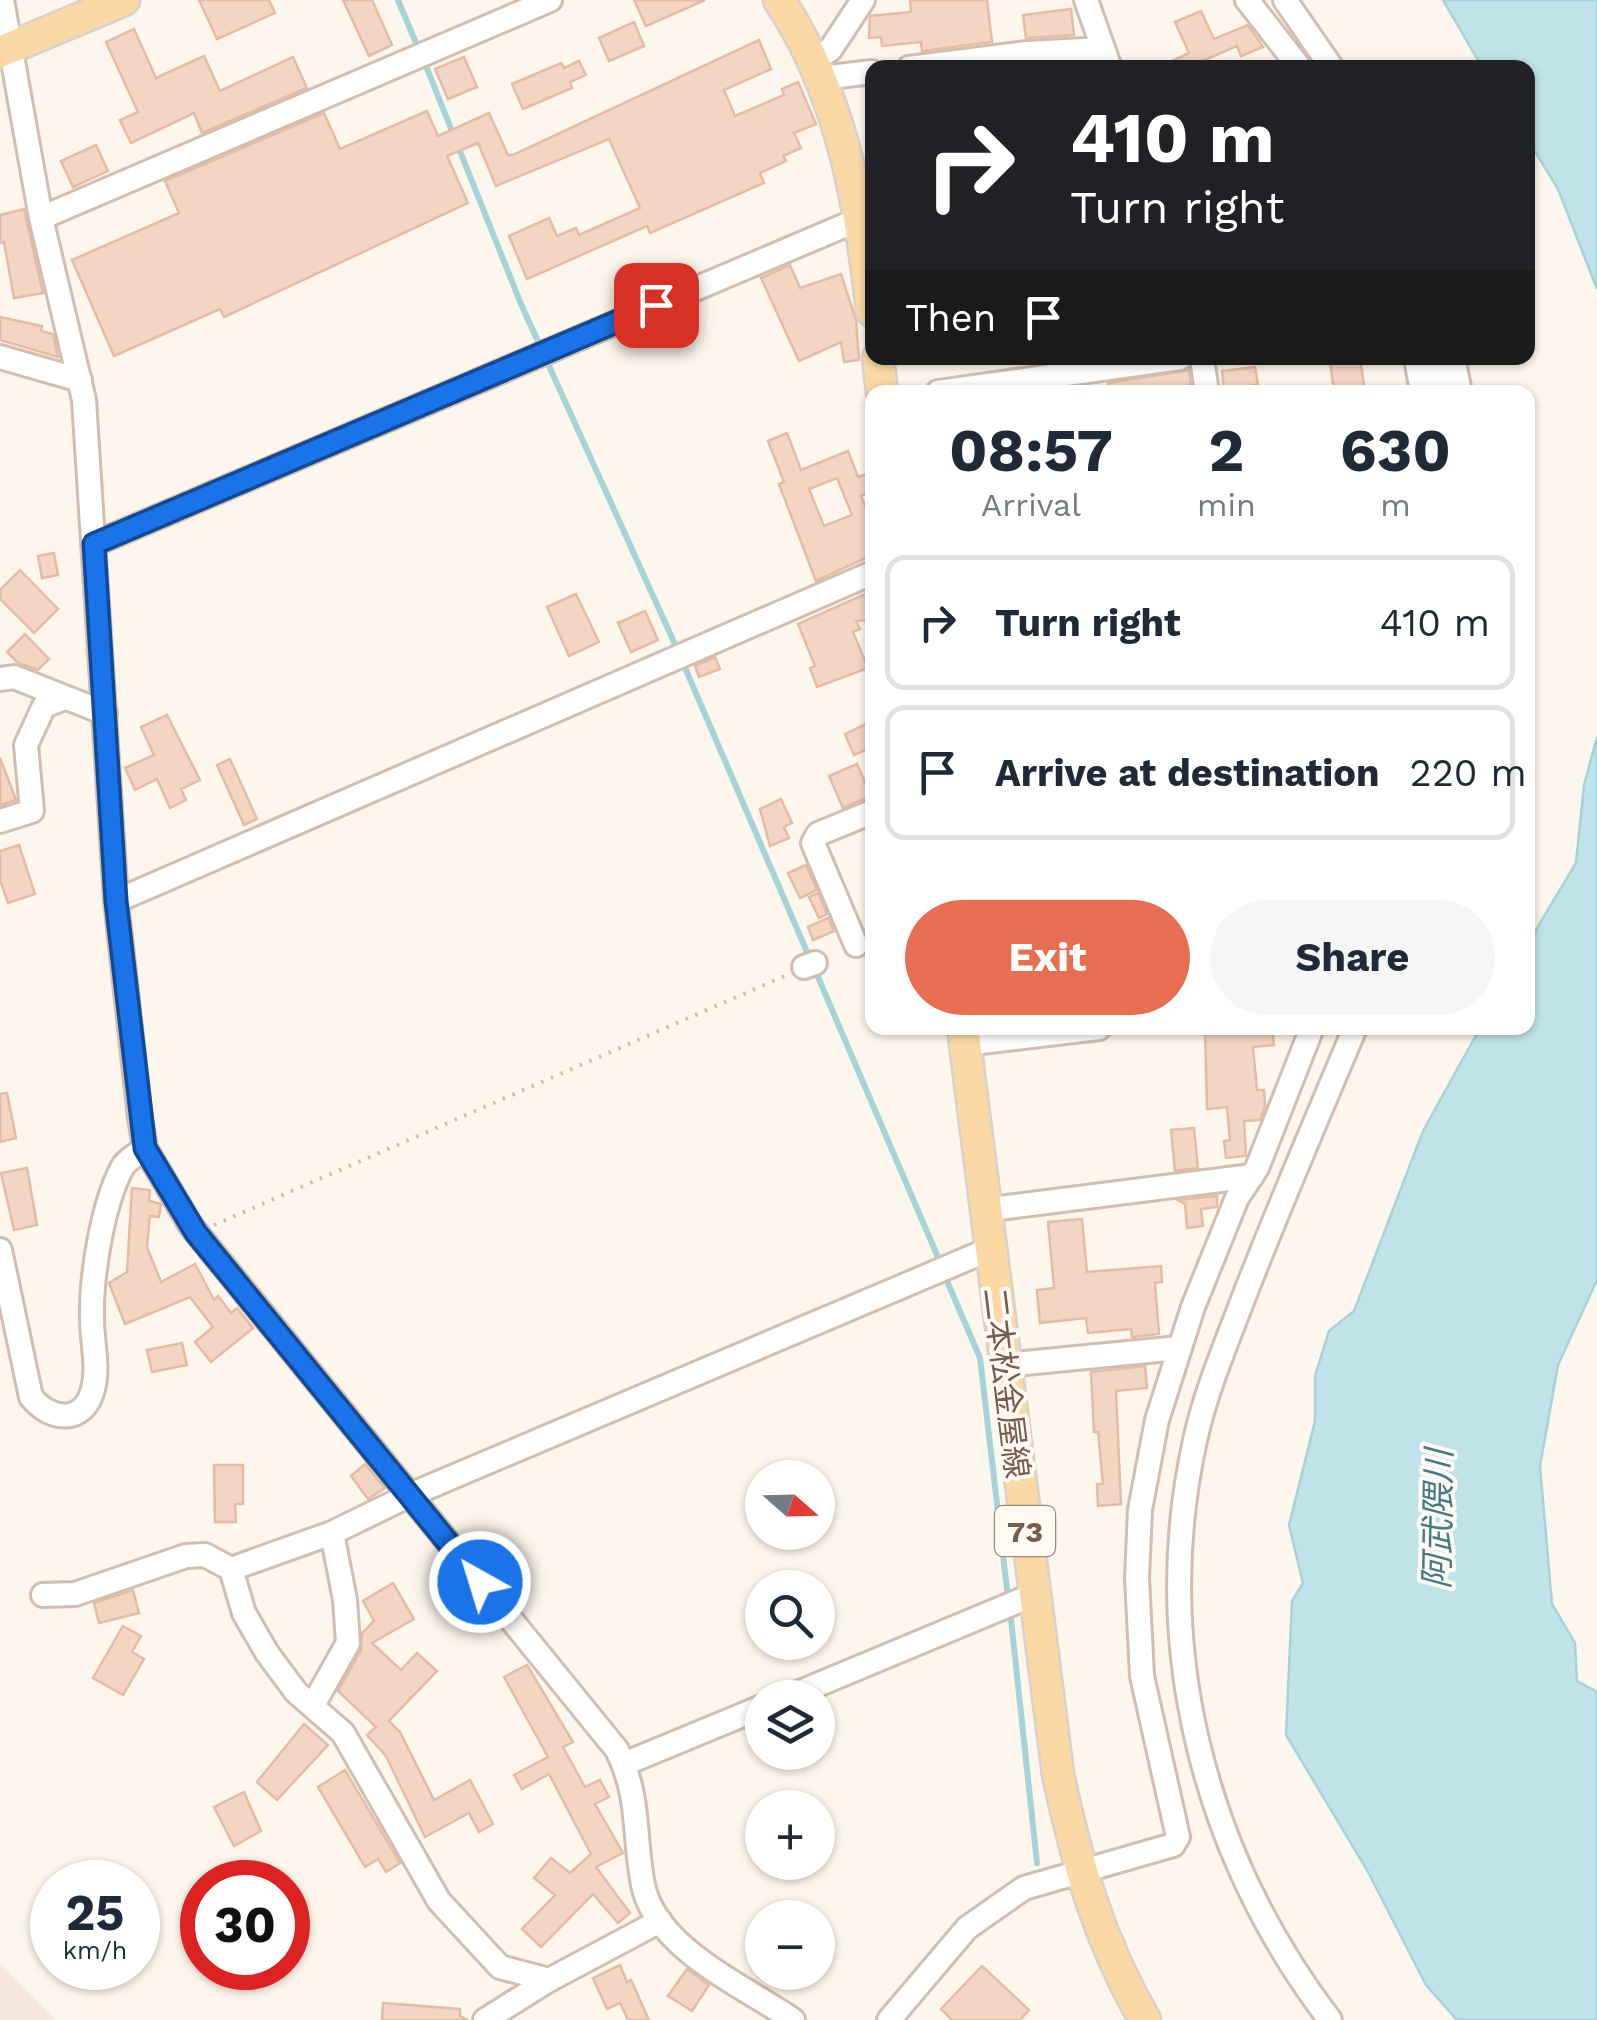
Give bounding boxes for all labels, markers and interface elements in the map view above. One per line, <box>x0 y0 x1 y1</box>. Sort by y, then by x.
text: 410 m <box>1070 97 1275 179</box>
icon: right <box>905 100 1035 230</box>
text: Turn right <box>1070 181 1284 234</box>
pin <box>614 263 699 348</box>
icon: arrive <box>629 278 684 333</box>
icon: arrive <box>1016 290 1071 345</box>
text: Then <box>905 296 996 340</box>
text: 08:57 <box>949 415 1113 486</box>
text: 2 <box>1209 415 1244 486</box>
text: 630 <box>1340 415 1451 486</box>
text: Arrival <box>981 486 1081 524</box>
text: min <box>1197 486 1256 524</box>
text: m <box>1380 486 1411 524</box>
icon: right <box>910 595 965 650</box>
text: Turn right <box>995 601 1181 645</box>
text: 410 m <box>1380 601 1490 645</box>
icon: arrive <box>910 745 965 800</box>
text: Arrive at destination <box>995 751 1380 795</box>
text: 220 m <box>1410 751 1527 795</box>
button: Exit <box>905 900 1190 1015</box>
button: Share <box>1210 900 1495 1015</box>
street label: 二本松金屋線 <box>975 1285 1037 1481</box>
water label: 阿武隈川 <box>1416 1445 1460 1589</box>
north arrow <box>745 1460 835 1550</box>
map controls <box>745 1460 835 1990</box>
road number: 73 <box>995 1506 1055 1556</box>
position arrow <box>428 1530 532 1634</box>
button: search <box>745 1570 835 1660</box>
button: layers <box>745 1680 835 1770</box>
button: + <box>745 1790 835 1880</box>
speed limit sign: 30 <box>180 1860 310 1990</box>
text: 25 <box>66 1883 124 1942</box>
button: − <box>745 1900 835 1990</box>
text: km/h <box>63 1936 127 1965</box>

